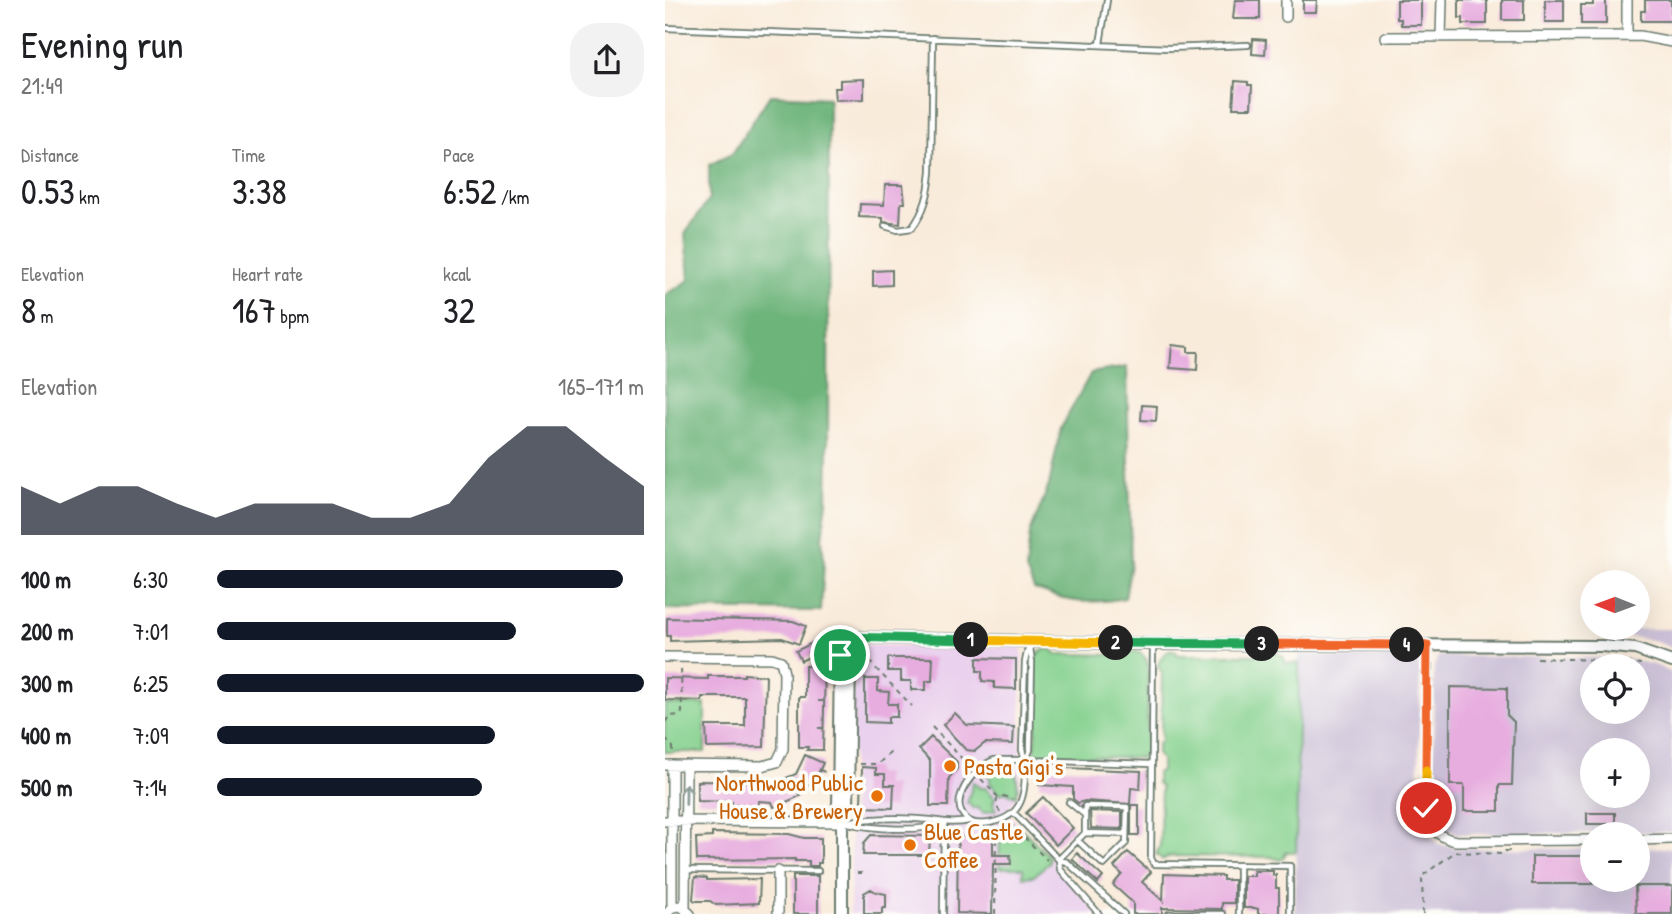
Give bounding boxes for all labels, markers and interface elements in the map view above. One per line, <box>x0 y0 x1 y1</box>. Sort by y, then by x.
text: Evening run <box>21 18 184 70</box>
button: share <box>570 23 644 97</box>
text: 21:49 <box>21 70 63 101</box>
text: Distance <box>21 142 79 168</box>
text: Time <box>232 142 266 168</box>
text: Pace <box>443 142 475 168</box>
text: 0.53 <box>21 168 75 215</box>
text: 3:38 <box>232 168 287 215</box>
text: 6:52 <box>443 168 496 215</box>
text: km <box>75 184 100 210</box>
text: /km <box>496 184 530 210</box>
text: Elevation <box>21 261 84 287</box>
text: Heart rate <box>232 261 303 287</box>
text: kcal <box>443 261 471 287</box>
text: 8 <box>21 287 36 334</box>
text: 167 <box>232 287 276 334</box>
text: 32 <box>443 287 475 334</box>
text: m <box>36 303 53 329</box>
text: bpm <box>276 303 309 329</box>
text: Elevation <box>21 371 97 402</box>
text: 165–171 m <box>558 371 644 402</box>
text: 100 m <box>21 564 71 595</box>
text: 6:30 <box>133 564 168 595</box>
north arrow <box>1580 570 1650 640</box>
map controls <box>1580 570 1650 892</box>
text: 200 m <box>21 616 73 647</box>
text: 7:01 <box>133 616 168 647</box>
pin: 1 <box>953 622 989 658</box>
pin <box>810 625 870 685</box>
text: 1 <box>967 626 974 652</box>
pin: 2 <box>1099 626 1133 660</box>
pin: 3 <box>1245 626 1279 662</box>
pin: 4 <box>1389 628 1425 662</box>
text: 2 <box>1111 629 1120 655</box>
text: 3 <box>1257 630 1266 656</box>
text: 4 <box>1403 631 1410 657</box>
icon: arrive <box>821 636 859 674</box>
button: locate <box>1580 654 1650 724</box>
text: 300 m <box>21 668 73 699</box>
text: 6:25 <box>133 668 168 699</box>
text: 400 m <box>21 720 71 751</box>
text: 7:09 <box>133 720 168 751</box>
button: + <box>1580 738 1650 808</box>
place label: Pasta Gigi's <box>964 750 1064 782</box>
marker: Pasta Gigi's <box>942 758 958 774</box>
place label: Northwood Public House & Brewery <box>716 766 864 826</box>
text: 500 m <box>21 772 72 803</box>
text: 7:14 <box>133 772 167 803</box>
pin <box>1396 778 1456 838</box>
one-way arrow <box>679 782 693 805</box>
marker: Northwood Public House & Brewery <box>869 788 885 804</box>
icon: check <box>1407 789 1445 827</box>
place label: Blue Castle Coffee <box>924 815 1024 875</box>
button: − <box>1580 822 1650 892</box>
marker: Blue Castle Coffee <box>902 837 918 853</box>

